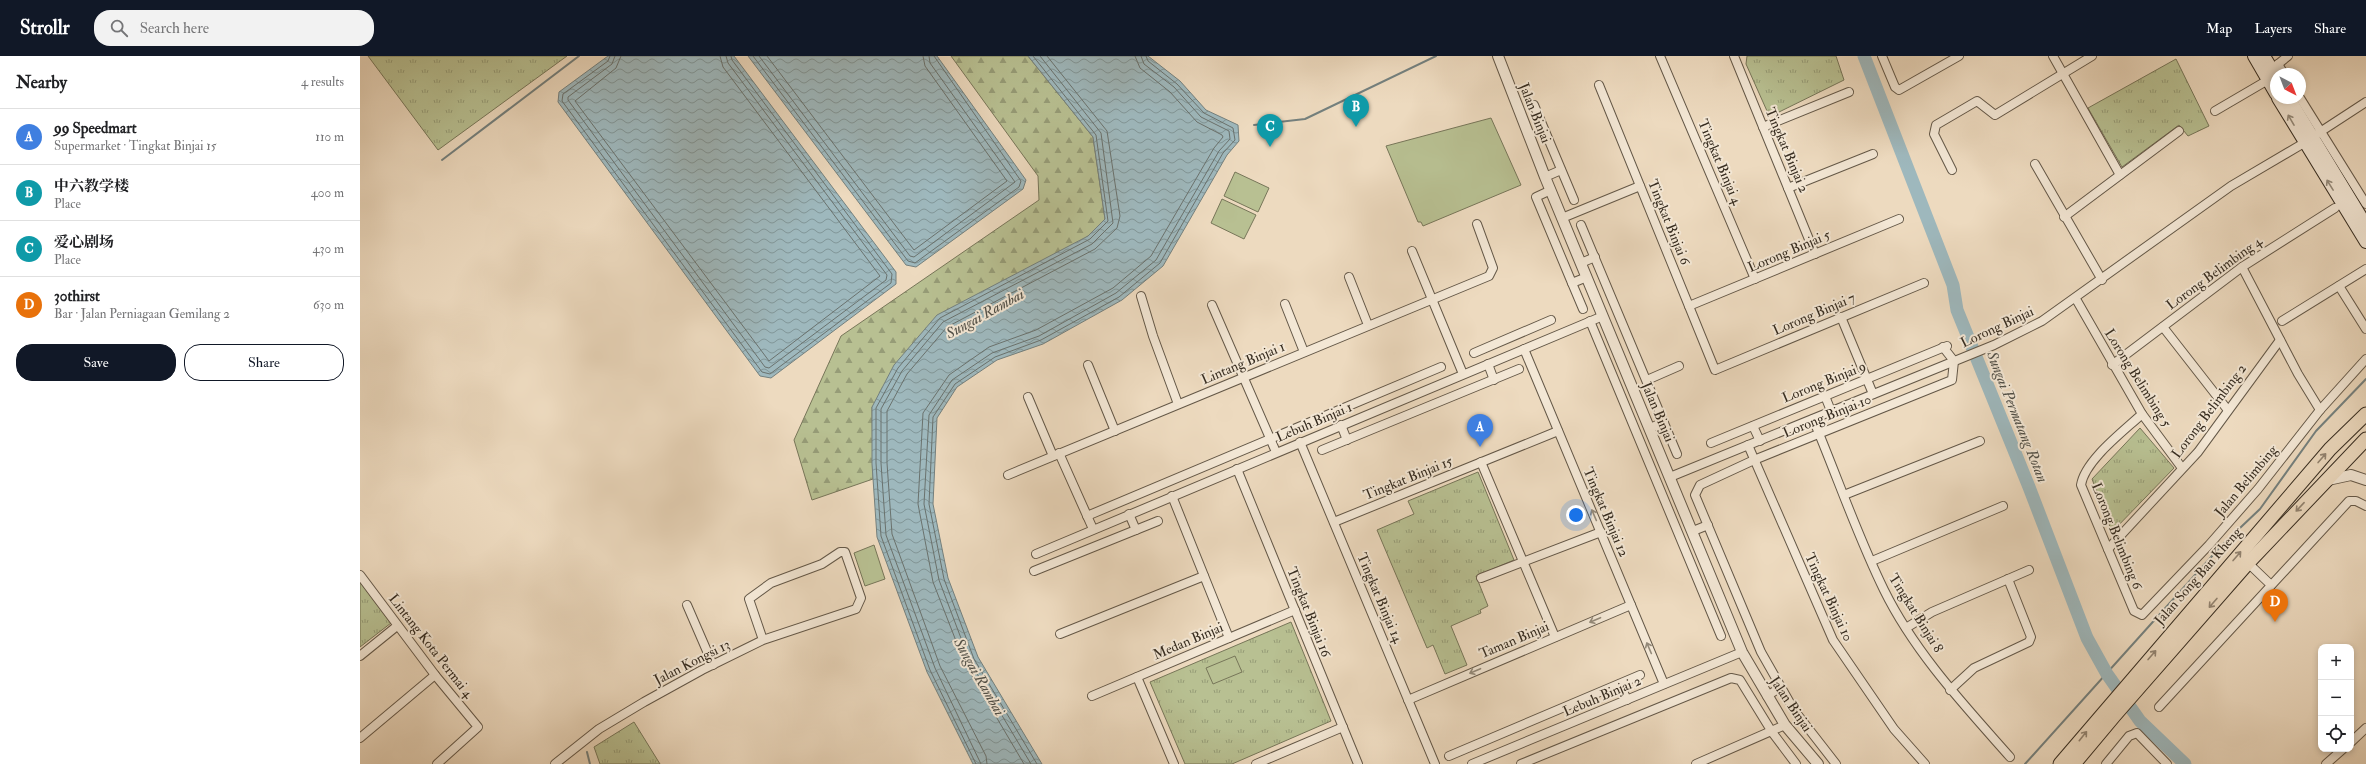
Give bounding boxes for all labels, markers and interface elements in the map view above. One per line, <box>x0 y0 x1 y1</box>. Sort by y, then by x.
search box <box>94 10 374 46</box>
text: Strollr <box>20 16 70 40</box>
icon: search <box>108 17 130 39</box>
text: Search here <box>140 19 209 38</box>
text: Map <box>2206 20 2232 37</box>
text: Layers <box>2254 20 2292 37</box>
text: Share <box>2314 20 2346 37</box>
north arrow <box>2270 68 2306 104</box>
text: Nearby <box>16 72 67 93</box>
text: 4 results <box>301 74 344 90</box>
street label: Jalan Binjai <box>1515 80 1555 146</box>
pin: B <box>1343 94 1369 127</box>
street label: Tingkat Binjai 2 <box>1761 105 1813 195</box>
pin: C <box>1257 114 1283 147</box>
one-way arrow <box>2286 114 2294 126</box>
street label: Tingkat Binjai 4 <box>1694 117 1746 209</box>
text: 99 Speedmart <box>54 119 137 138</box>
text: A <box>25 129 33 145</box>
text: 110 m <box>315 129 344 145</box>
text: Supermarket · Tingkat Binjai 15 <box>54 138 217 154</box>
text: 中六教学楼 <box>54 177 129 196</box>
street label: Tingkat Binjai 6 <box>1644 177 1694 268</box>
one-way arrow <box>2326 180 2335 191</box>
text: B <box>25 185 33 201</box>
text: 400 m <box>311 185 344 201</box>
text: Place <box>54 196 81 212</box>
street label: Lorong Binjai 5 <box>1745 226 1833 276</box>
street label: Lorong Belimbing 4 <box>2163 232 2266 313</box>
text: 爱心剧场 <box>54 233 114 252</box>
text: C <box>24 241 34 257</box>
text: 430 m <box>313 241 344 257</box>
text: Place <box>54 252 81 268</box>
water label: Sungai Rambai <box>942 285 1027 344</box>
text: 30thirst <box>54 287 100 306</box>
street label: Lorong Binjai 7 <box>1770 289 1858 339</box>
text: D <box>24 297 34 313</box>
text: 630 m <box>313 297 344 313</box>
street label: Lorong Binjai <box>1958 303 2036 351</box>
text: Bar · Jalan Perniagaan Gemilang 2 <box>54 306 230 322</box>
street label: Lorong Belimbing 5 <box>2101 326 2176 431</box>
street label: Lintang Binjai 1 <box>1199 338 1287 388</box>
button: Save <box>16 344 176 381</box>
button: Share <box>184 344 344 381</box>
water label: Sungai Permatang Rotan <box>1982 348 2052 485</box>
street label: Lorong Binjai 9 <box>1780 357 1868 407</box>
street label: Lorong Belimbing 2 <box>2168 360 2250 462</box>
street label: Jalan Binjai <box>1637 379 1678 445</box>
street label: Lorong Binjai 10 <box>1780 391 1874 441</box>
street label: Lebuh Binjai 1 <box>1273 398 1355 446</box>
pin: A <box>1467 414 1493 447</box>
street label: Jalan Belimbing <box>2210 441 2282 521</box>
street label: Tingkat Binjai 15 <box>1361 452 1456 504</box>
one-way arrow <box>2317 453 2326 463</box>
street label: Tingkat Binjai 12 <box>1579 465 1633 559</box>
street label: Lorong Belimbing 6 <box>2088 480 2147 593</box>
one-way arrow <box>2295 502 2305 512</box>
your location <box>1566 505 1586 525</box>
one-way arrow <box>1589 510 1597 522</box>
street label: Jalan Song Ban Kheng <box>2150 523 2246 629</box>
street label: Tingkat Binjai 14 <box>1353 550 1407 647</box>
street label: Tingkat Binjai 10 <box>1801 550 1857 644</box>
one-way arrow <box>2232 551 2241 562</box>
street label: Tingkat Binjai 16 <box>1283 565 1335 660</box>
street label: Tingkat Binjai 8 <box>1885 570 1947 656</box>
pin: D <box>2262 589 2288 622</box>
street label: Lintang Kota Permai 4 <box>385 590 478 703</box>
one-way arrow <box>2208 598 2217 609</box>
one-way arrow <box>1589 617 1601 624</box>
street label: Medan Binjai <box>1150 618 1226 663</box>
street label: Taman Binjai <box>1477 618 1552 662</box>
water label: Sungai Rambai <box>949 634 1009 719</box>
street label: Jalan Kongsi 13 <box>650 636 733 689</box>
one-way arrow <box>1645 643 1652 655</box>
map controls <box>2318 644 2354 752</box>
button: + <box>2318 644 2354 680</box>
one-way arrow <box>2147 649 2156 660</box>
one-way arrow <box>1470 668 1482 675</box>
street label: Lebuh Binjai 2 <box>1560 672 1644 720</box>
street label: Jalan Binjai <box>1766 672 1816 735</box>
button: − <box>2318 680 2354 716</box>
button: locate <box>2318 716 2354 752</box>
one-way arrow <box>2078 730 2087 741</box>

